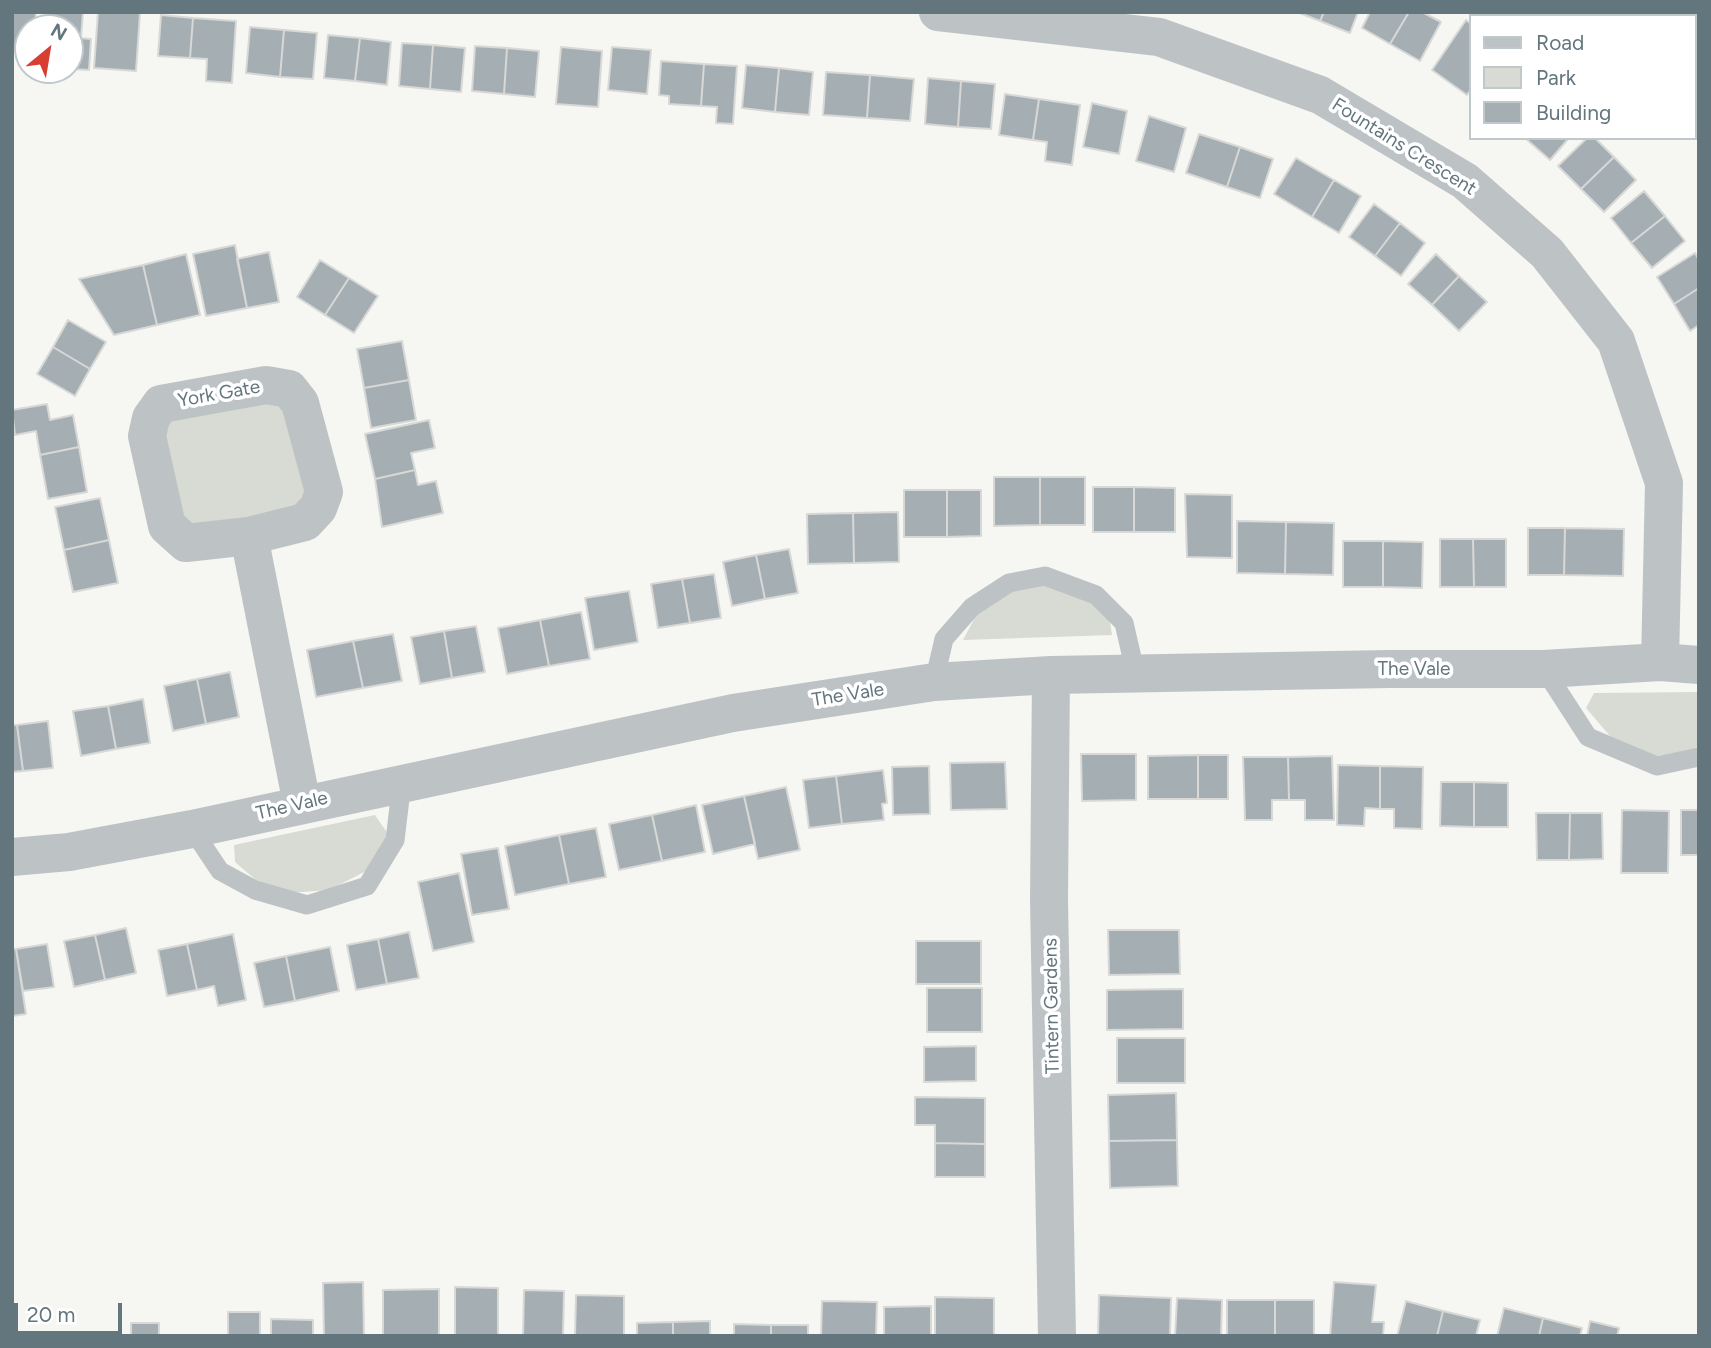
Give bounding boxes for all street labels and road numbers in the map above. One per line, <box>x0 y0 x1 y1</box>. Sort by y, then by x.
street label: Fountains Crescent <box>1328 93 1480 201</box>
street label: York Gate <box>176 376 262 412</box>
street label: The Vale <box>1378 658 1450 680</box>
street label: The Vale <box>810 678 886 712</box>
street label: The Vale <box>254 787 330 825</box>
street label: Tintern Gardens <box>1039 938 1065 1074</box>

